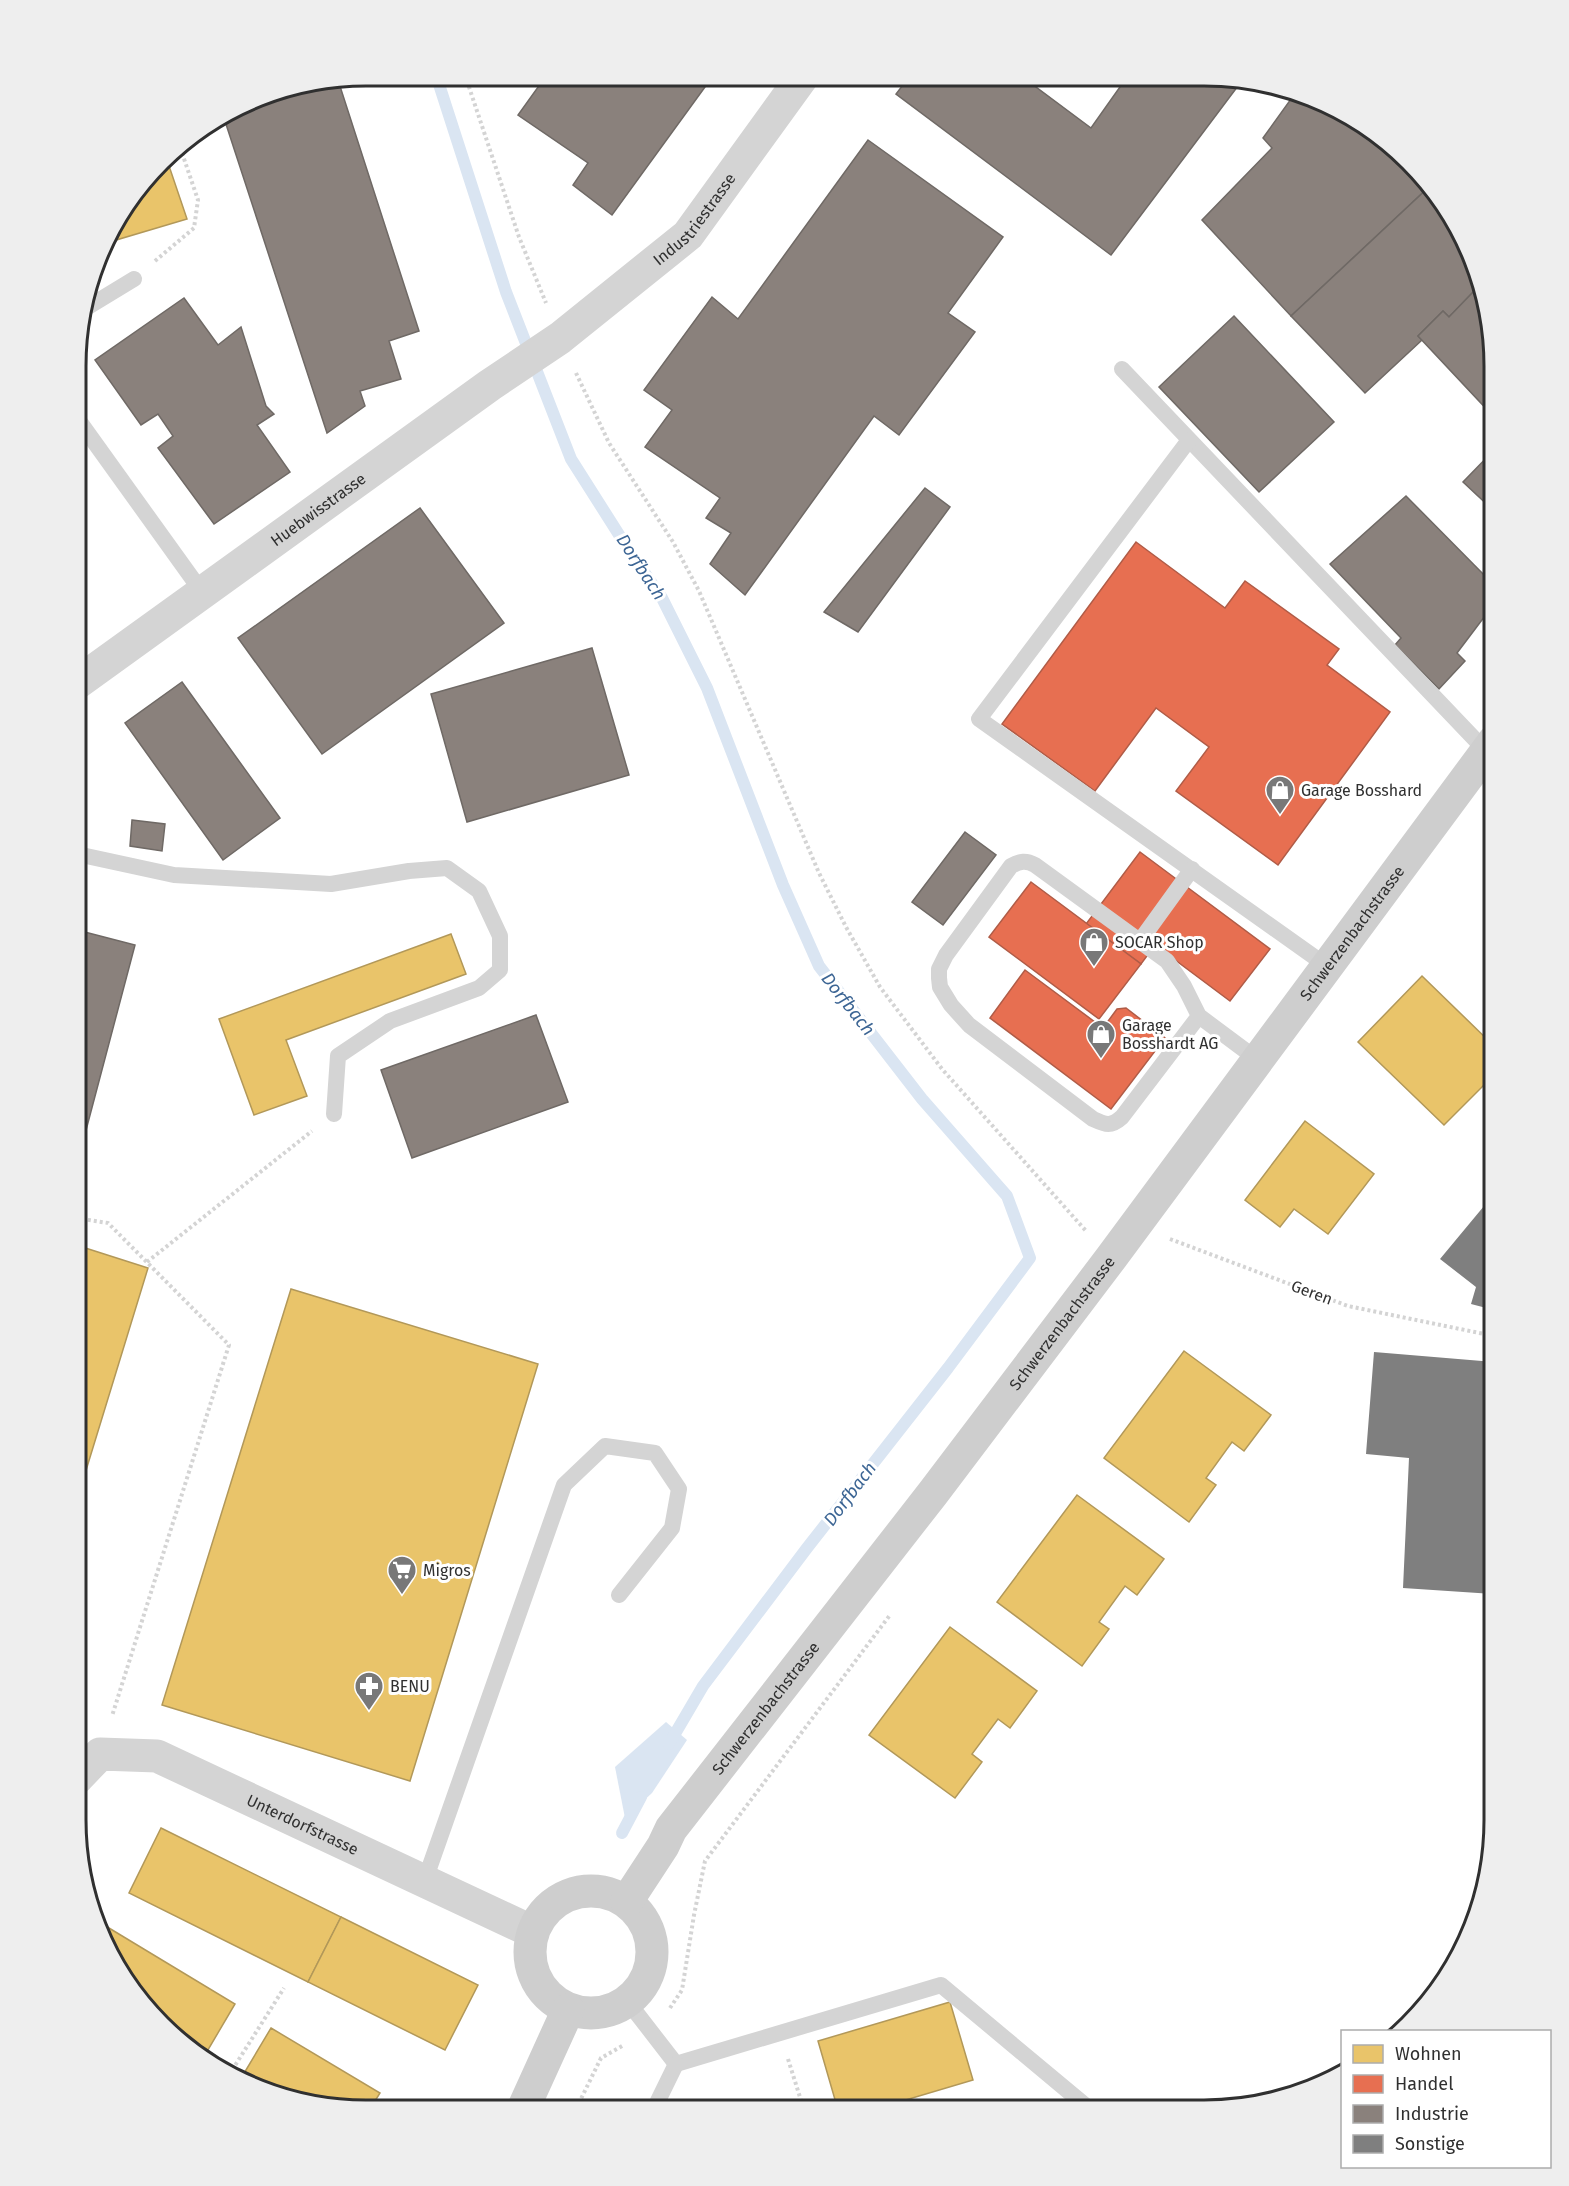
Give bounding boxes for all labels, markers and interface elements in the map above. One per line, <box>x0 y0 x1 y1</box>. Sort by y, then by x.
street label: Industriestrasse <box>649 169 740 269</box>
street label: Huebwisstrasse <box>267 469 369 550</box>
water label: Dorfbach <box>612 530 670 604</box>
shop icon: Garage Bosshard <box>1264 774 1296 816</box>
place label: Garage Bosshard <box>1301 781 1422 800</box>
street label: Schwerzenbachstrasse <box>1296 862 1408 1004</box>
shop icon: SOCAR Shop <box>1078 926 1110 968</box>
place label: SOCAR Shop <box>1115 933 1204 952</box>
water label: Dorfbach <box>816 968 880 1040</box>
place label: Garage Bosshardt AG <box>1122 1016 1218 1053</box>
shop icon: Garage Bosshardt AG <box>1085 1018 1117 1060</box>
street label: Schwerzenbachstrasse <box>1005 1252 1119 1394</box>
street label: Geren <box>1289 1276 1335 1309</box>
water label: Dorfbach <box>819 1458 881 1530</box>
supermarket icon: Migros <box>386 1554 418 1596</box>
place label: Migros <box>423 1561 471 1580</box>
street label: Schwerzenbachstrasse <box>708 1638 823 1778</box>
pharmacy icon: BENU <box>353 1670 385 1712</box>
place label: BENU <box>390 1677 430 1696</box>
street label: Unterdorfstrasse <box>244 1790 361 1859</box>
legend <box>1341 2030 1551 2168</box>
text: Wohnen <box>1395 2043 1462 2065</box>
text: Handel <box>1395 2073 1453 2095</box>
text: Industrie <box>1395 2103 1469 2125</box>
text: Sonstige <box>1395 2133 1465 2155</box>

